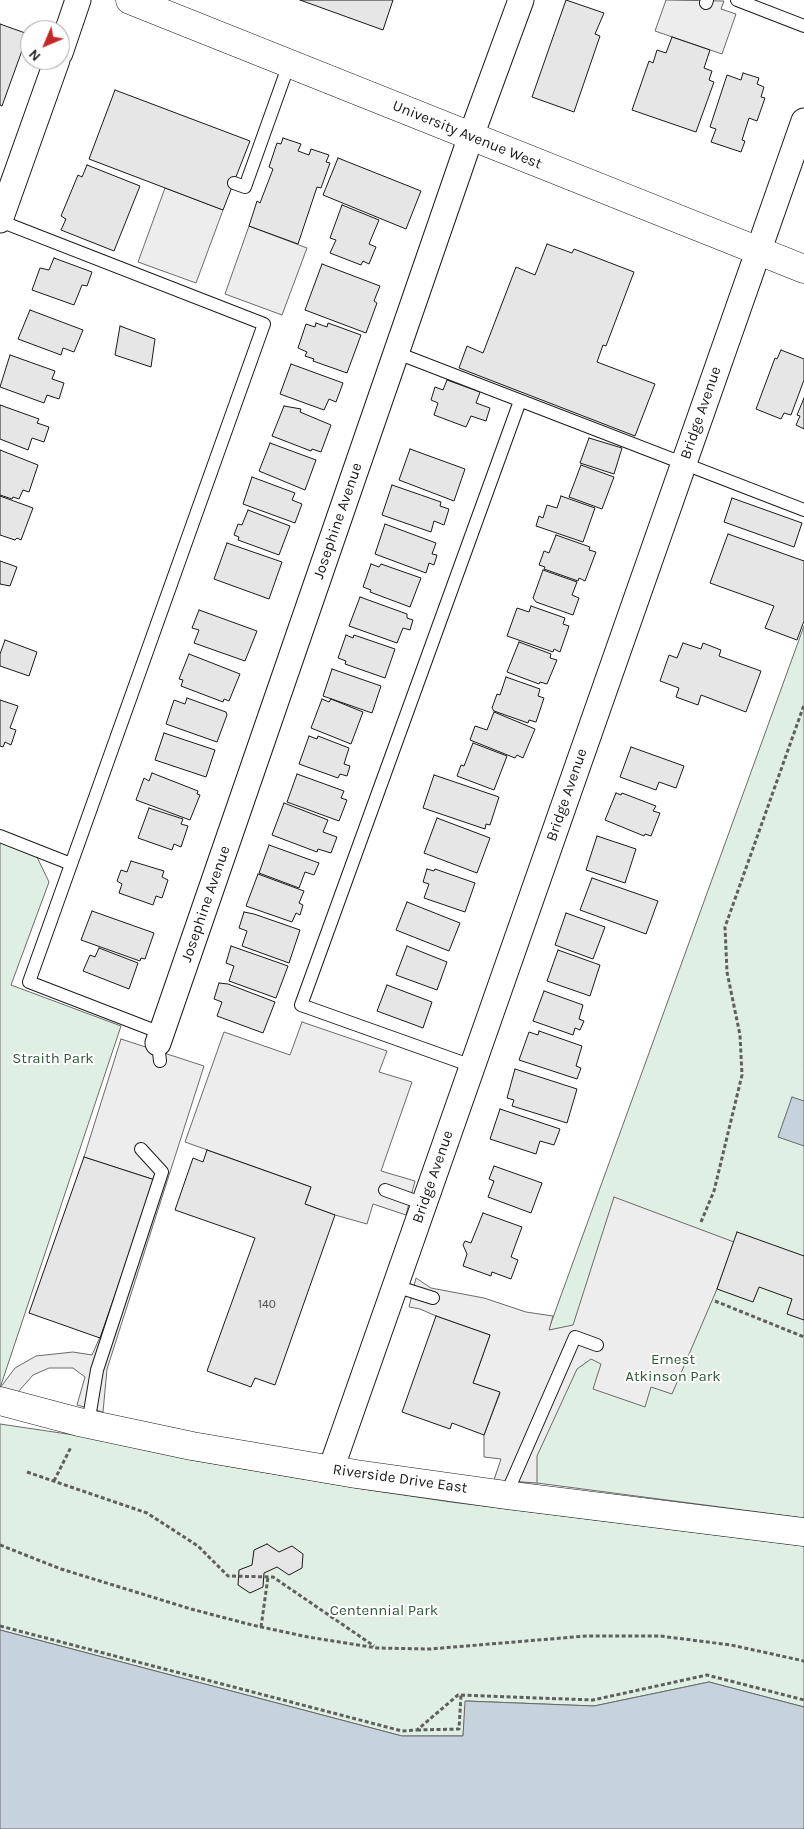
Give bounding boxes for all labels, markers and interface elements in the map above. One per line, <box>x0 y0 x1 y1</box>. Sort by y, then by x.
north arrow <box>20 20 70 70</box>
text: N <box>25 46 44 65</box>
street label: University Avenue West <box>390 97 544 173</box>
street label: Bridge Avenue <box>677 364 725 462</box>
street label: Josephine Avenue <box>310 460 366 582</box>
street label: Bridge Avenue <box>543 746 591 844</box>
street label: Josephine Avenue <box>178 843 234 965</box>
park label: Straith Park <box>12 1050 94 1068</box>
street label: Bridge Avenue <box>409 1128 457 1226</box>
house number: 140 <box>258 1298 276 1312</box>
park label: Ernest Atkinson Park <box>625 1351 721 1386</box>
street label: Riverside Drive East <box>332 1461 468 1497</box>
park label: Centennial Park <box>330 1602 438 1620</box>

